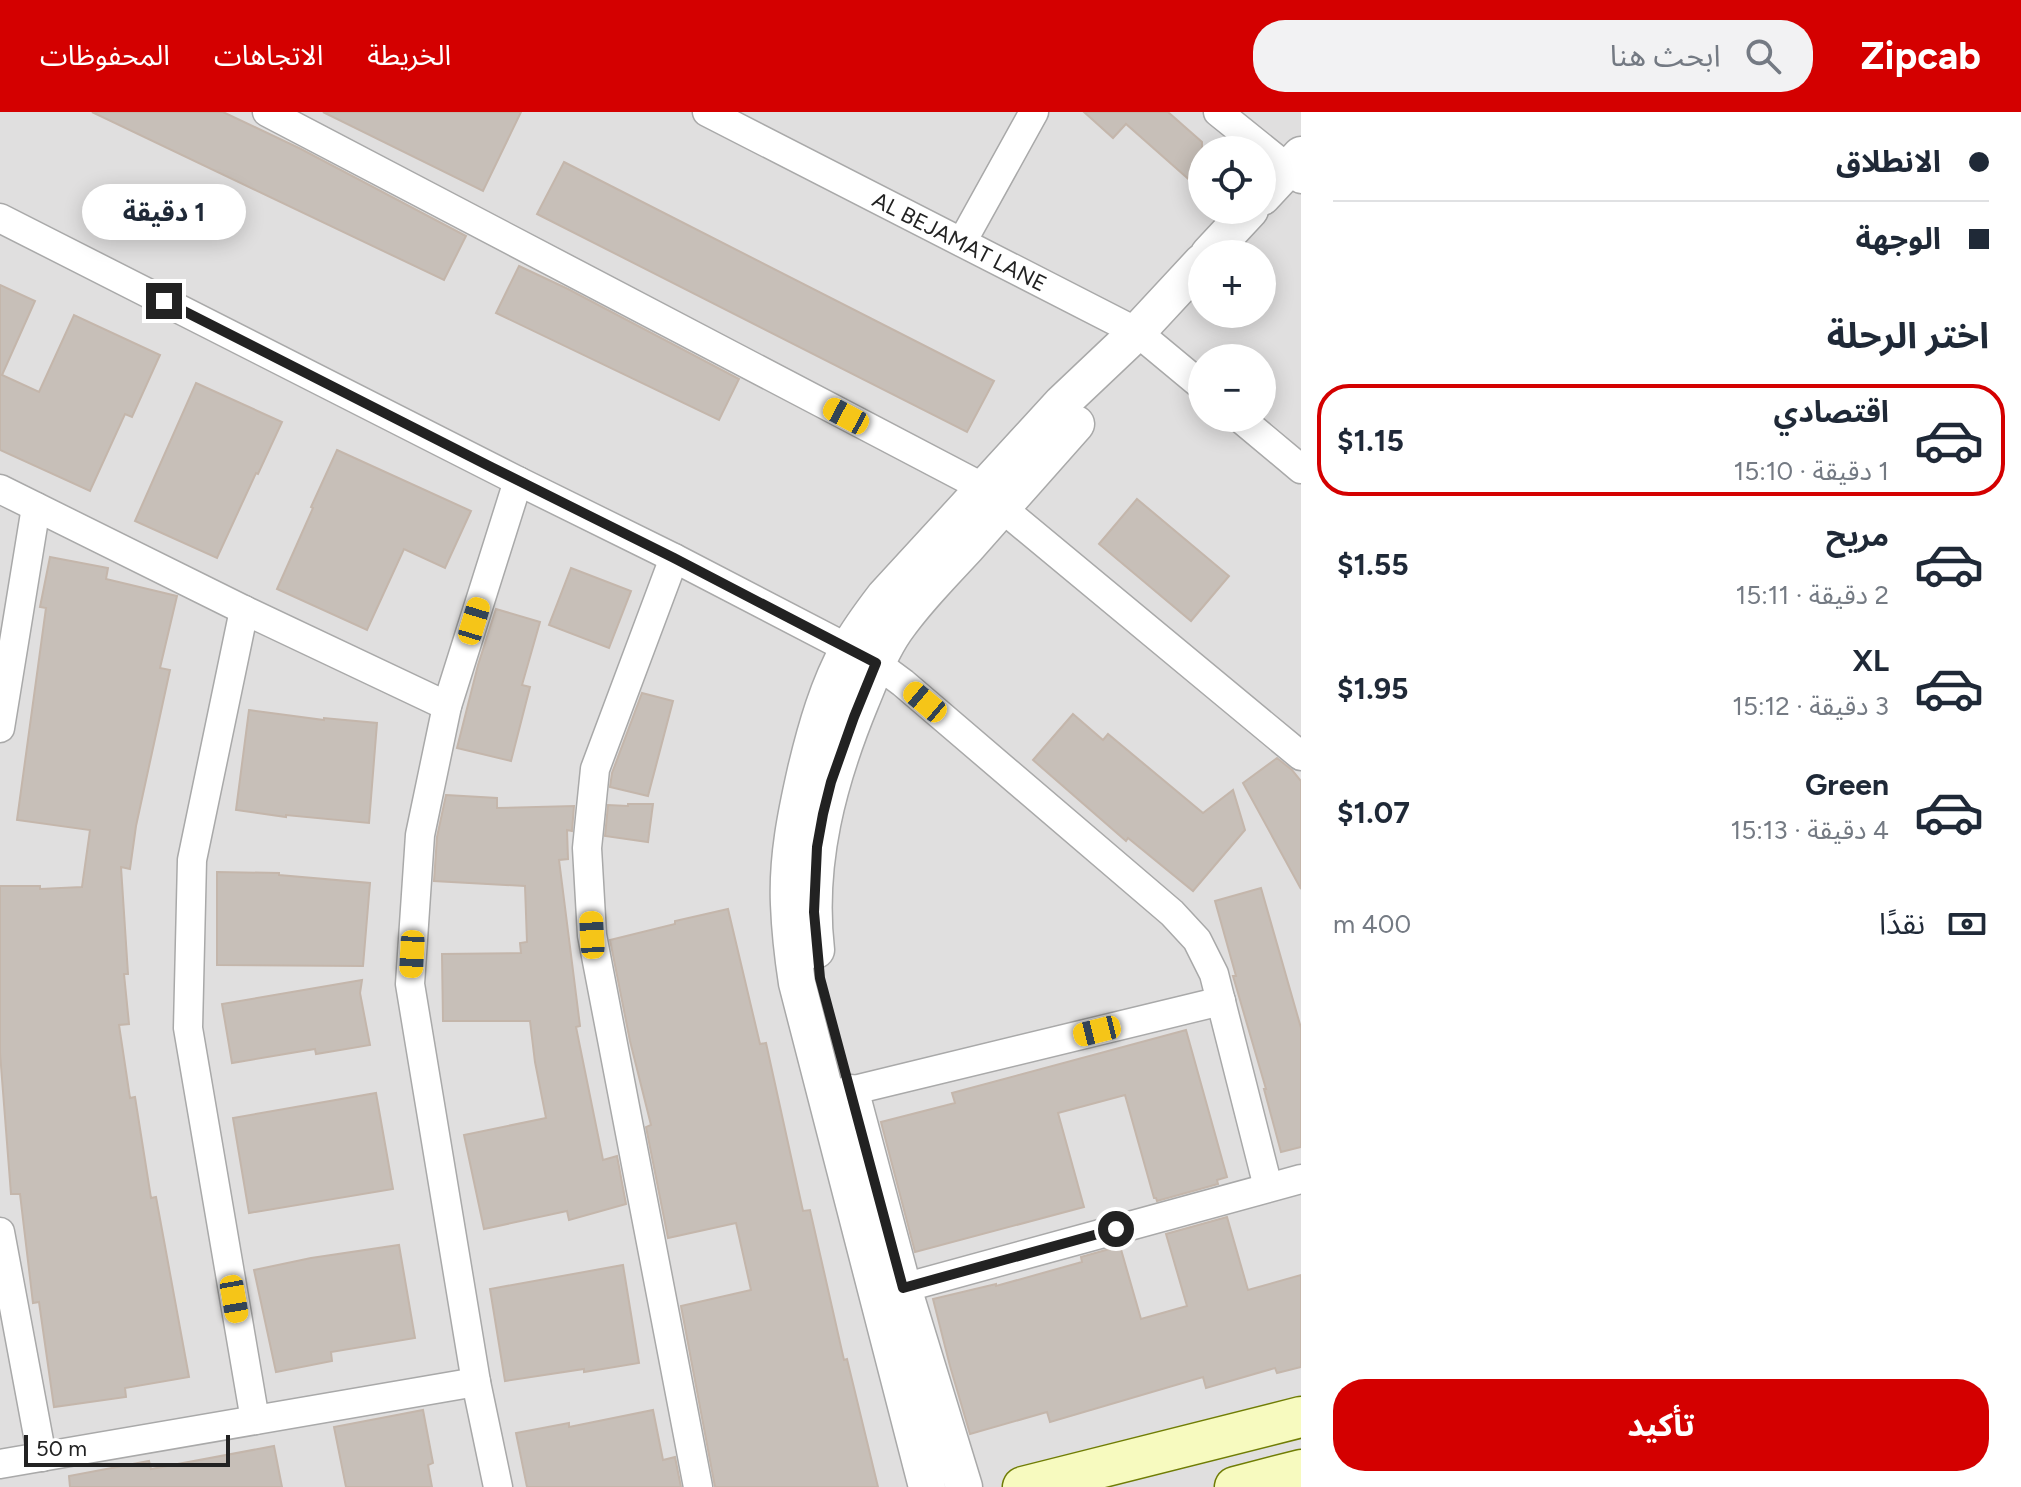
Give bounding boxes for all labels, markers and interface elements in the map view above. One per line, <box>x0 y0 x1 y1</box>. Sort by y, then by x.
search box <box>1253 20 1813 92</box>
text: Zipcab <box>1861 33 1981 79</box>
icon: search <box>1741 34 1785 78</box>
text: ابحث هنا <box>1610 37 1721 74</box>
text: المحفوظات <box>40 38 170 72</box>
text: الاتجاهات <box>214 38 323 72</box>
text: الخريطة <box>367 38 451 72</box>
map controls <box>1188 136 1276 432</box>
button: locate <box>1188 136 1276 224</box>
text: الانطلاق <box>1836 143 1941 180</box>
callout: 1 دقيقة <box>82 185 246 241</box>
street label: AL BEJAMAT LANE <box>868 186 1051 297</box>
text: 1 دقيقة <box>123 196 205 228</box>
text: الوجهة <box>1856 220 1941 257</box>
button: + <box>1188 240 1276 328</box>
route end <box>146 283 182 319</box>
text: اختر الرحلة <box>1827 314 1989 357</box>
button: − <box>1188 344 1276 432</box>
text: اقتصادي <box>1774 393 1889 430</box>
car <box>819 394 873 438</box>
icon: car <box>1913 404 1985 476</box>
text: $1.15 <box>1337 422 1404 459</box>
text: 1 دقيقة · 15:10 <box>1733 455 1889 487</box>
text: مريح <box>1826 517 1889 554</box>
icon: car <box>1913 528 1985 600</box>
text: $1.55 <box>1337 546 1409 583</box>
text: 2 دقيقة · 15:11 <box>1736 579 1889 611</box>
car <box>456 595 492 647</box>
text: XL <box>1853 642 1889 679</box>
icon: car <box>1913 652 1985 724</box>
text: $1.95 <box>1337 670 1409 707</box>
car <box>899 677 951 727</box>
text: 3 دقيقة · 15:12 <box>1732 690 1889 722</box>
text: Green <box>1805 766 1889 803</box>
icon: car <box>1913 776 1985 848</box>
text: $1.07 <box>1337 794 1410 831</box>
text: 4 دقيقة · 15:13 <box>1731 814 1889 846</box>
icon: cash <box>1945 902 1989 946</box>
text: نقدًا <box>1879 905 1925 942</box>
text: 400 m <box>1333 908 1411 940</box>
car <box>579 910 605 960</box>
car <box>399 929 425 979</box>
car <box>1071 1014 1123 1048</box>
route start <box>1098 1211 1134 1247</box>
car <box>218 1273 250 1325</box>
button: تأكيد <box>1333 1379 1989 1471</box>
scale bar <box>24 1431 230 1467</box>
text: 50 m <box>36 1435 87 1462</box>

